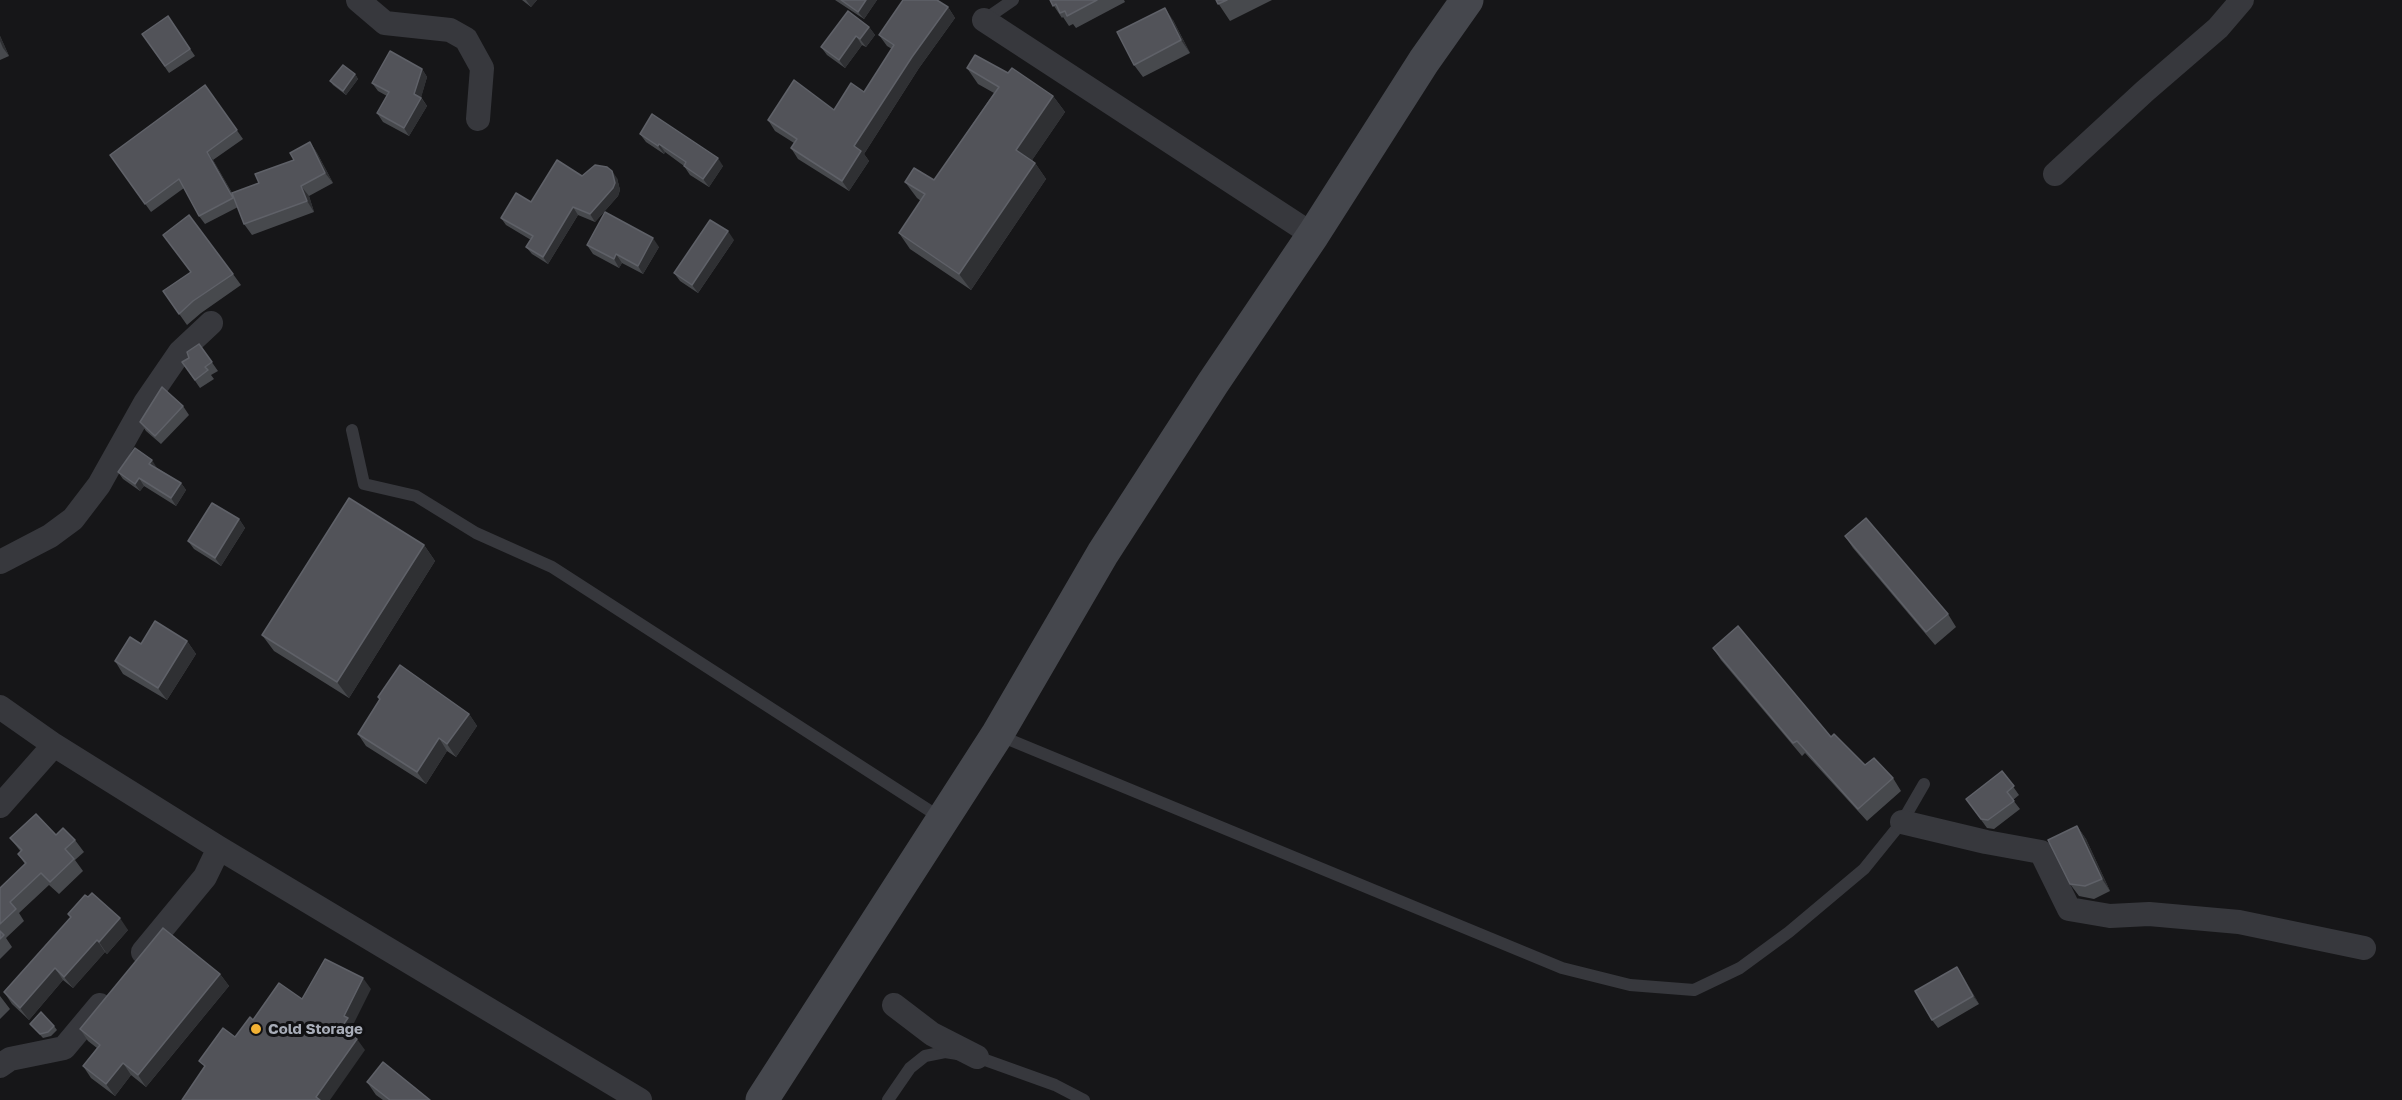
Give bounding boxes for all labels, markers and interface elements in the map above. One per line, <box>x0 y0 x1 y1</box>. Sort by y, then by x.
place label: Cold Storage <box>268 1020 363 1038</box>
marker: Cold Storage <box>249 1022 263 1036</box>

